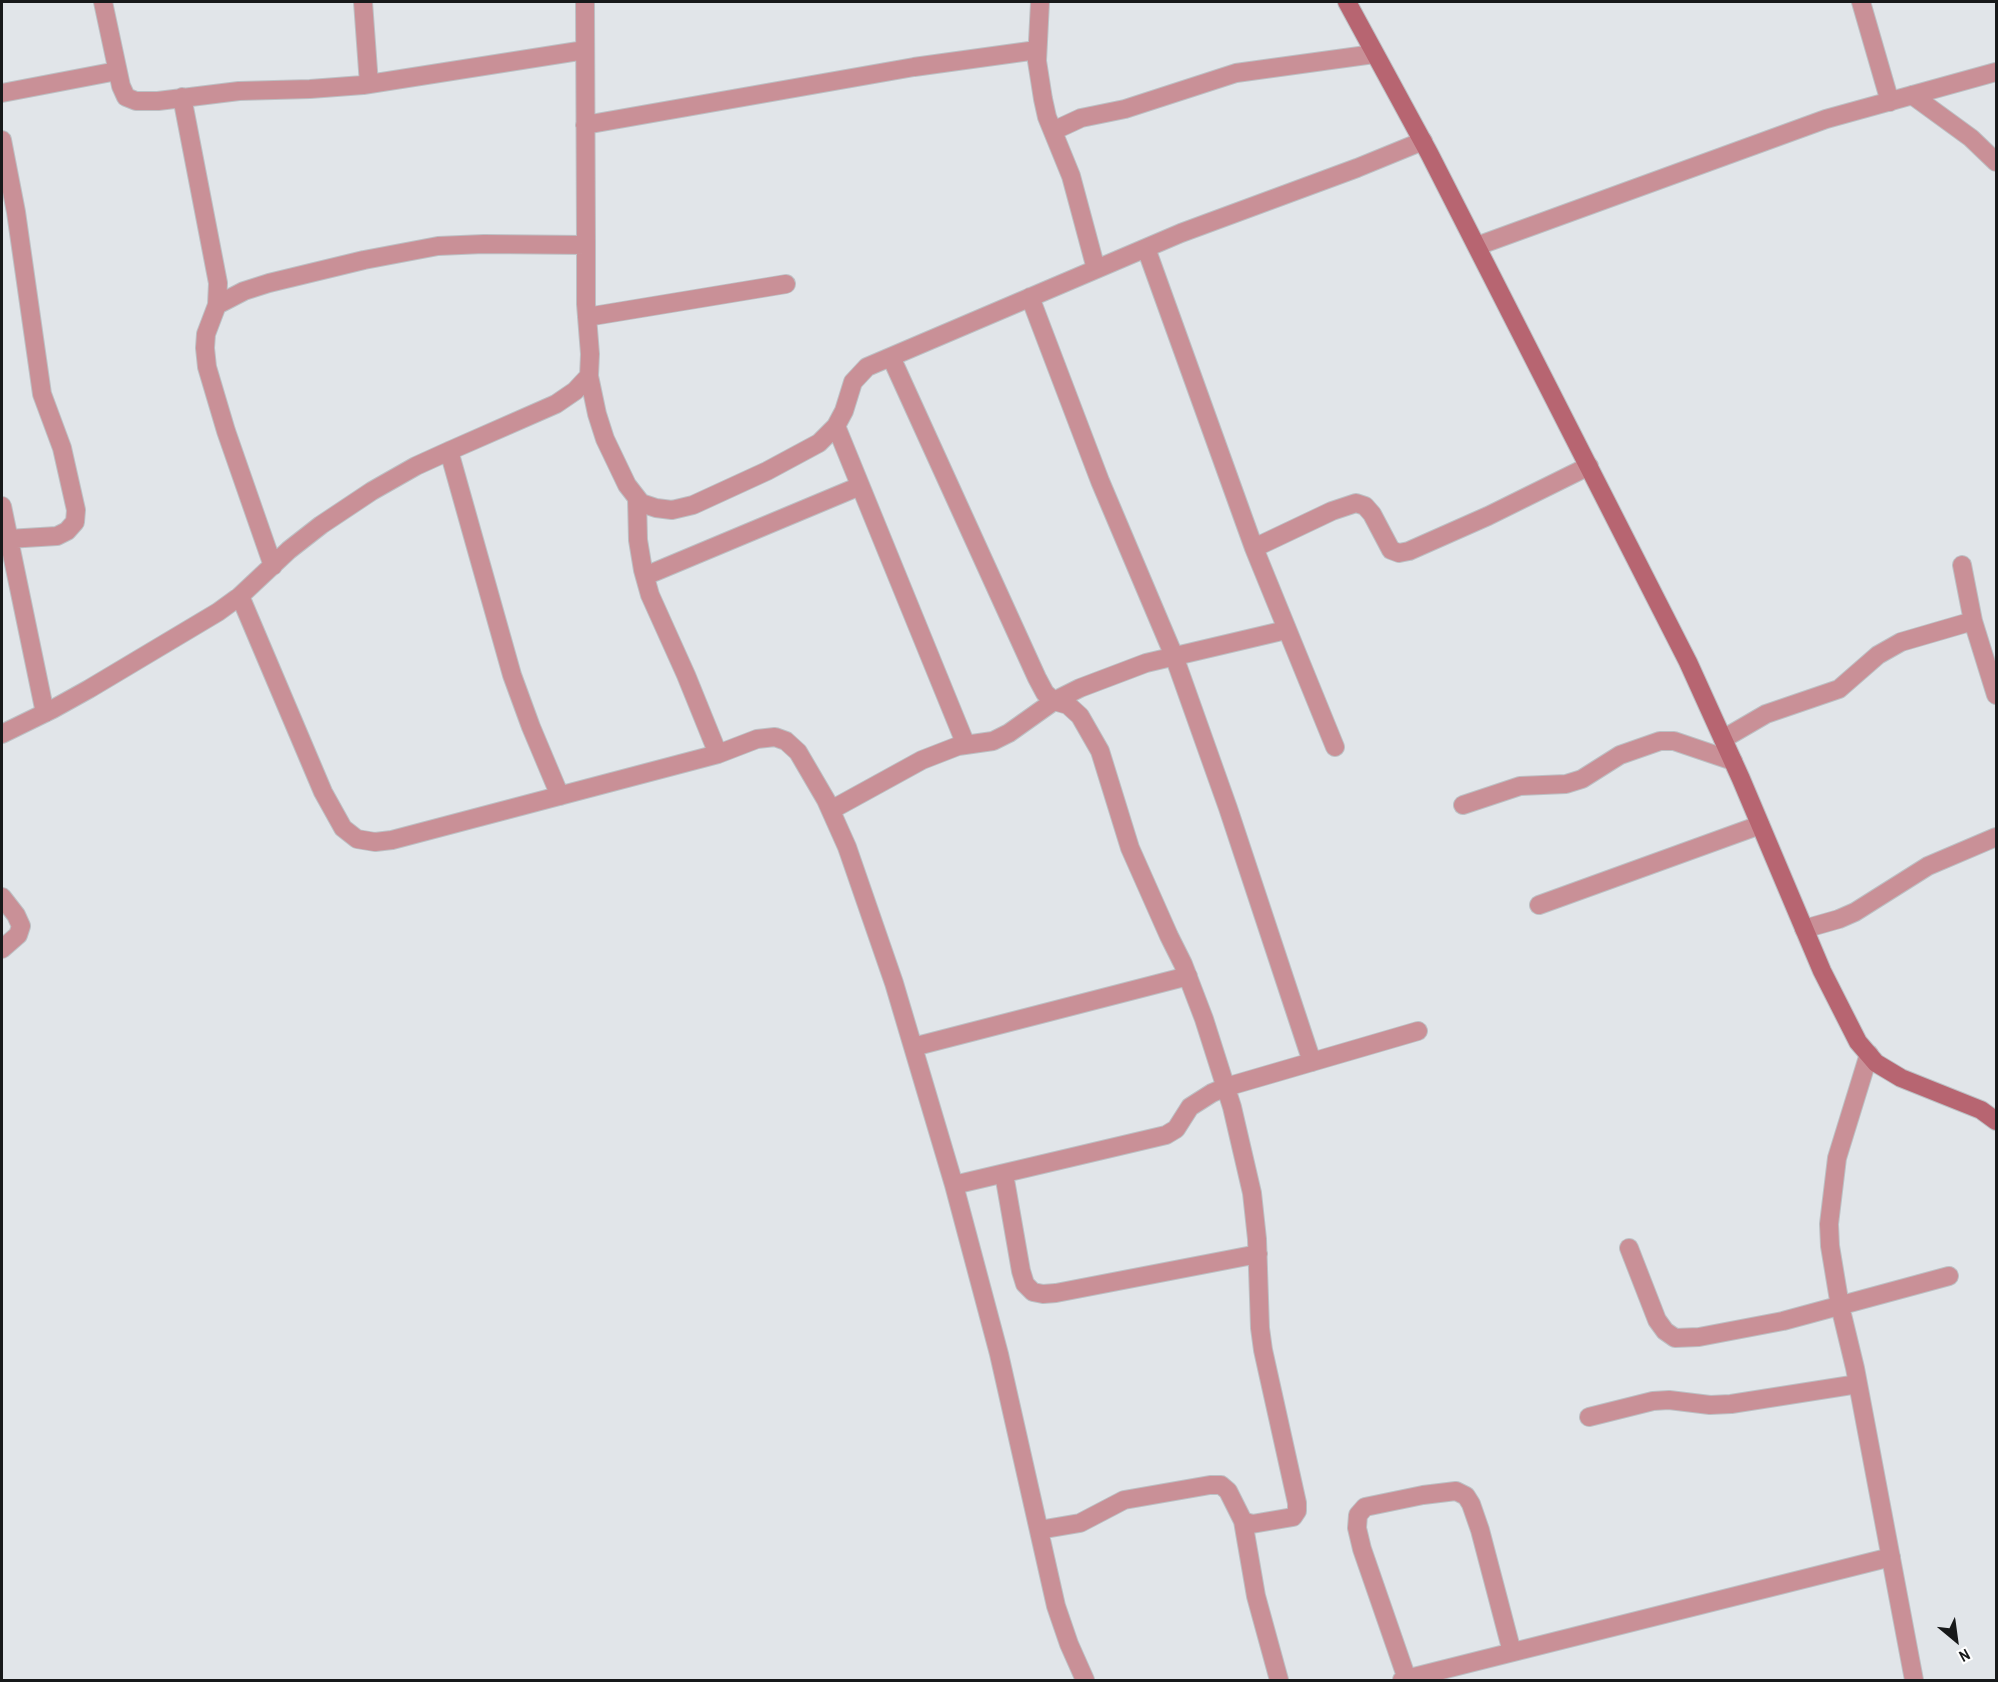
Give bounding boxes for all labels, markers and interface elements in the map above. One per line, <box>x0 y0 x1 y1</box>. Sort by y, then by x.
north arrow <box>1926 1610 1986 1670</box>
text: N <box>1955 1644 1974 1668</box>

